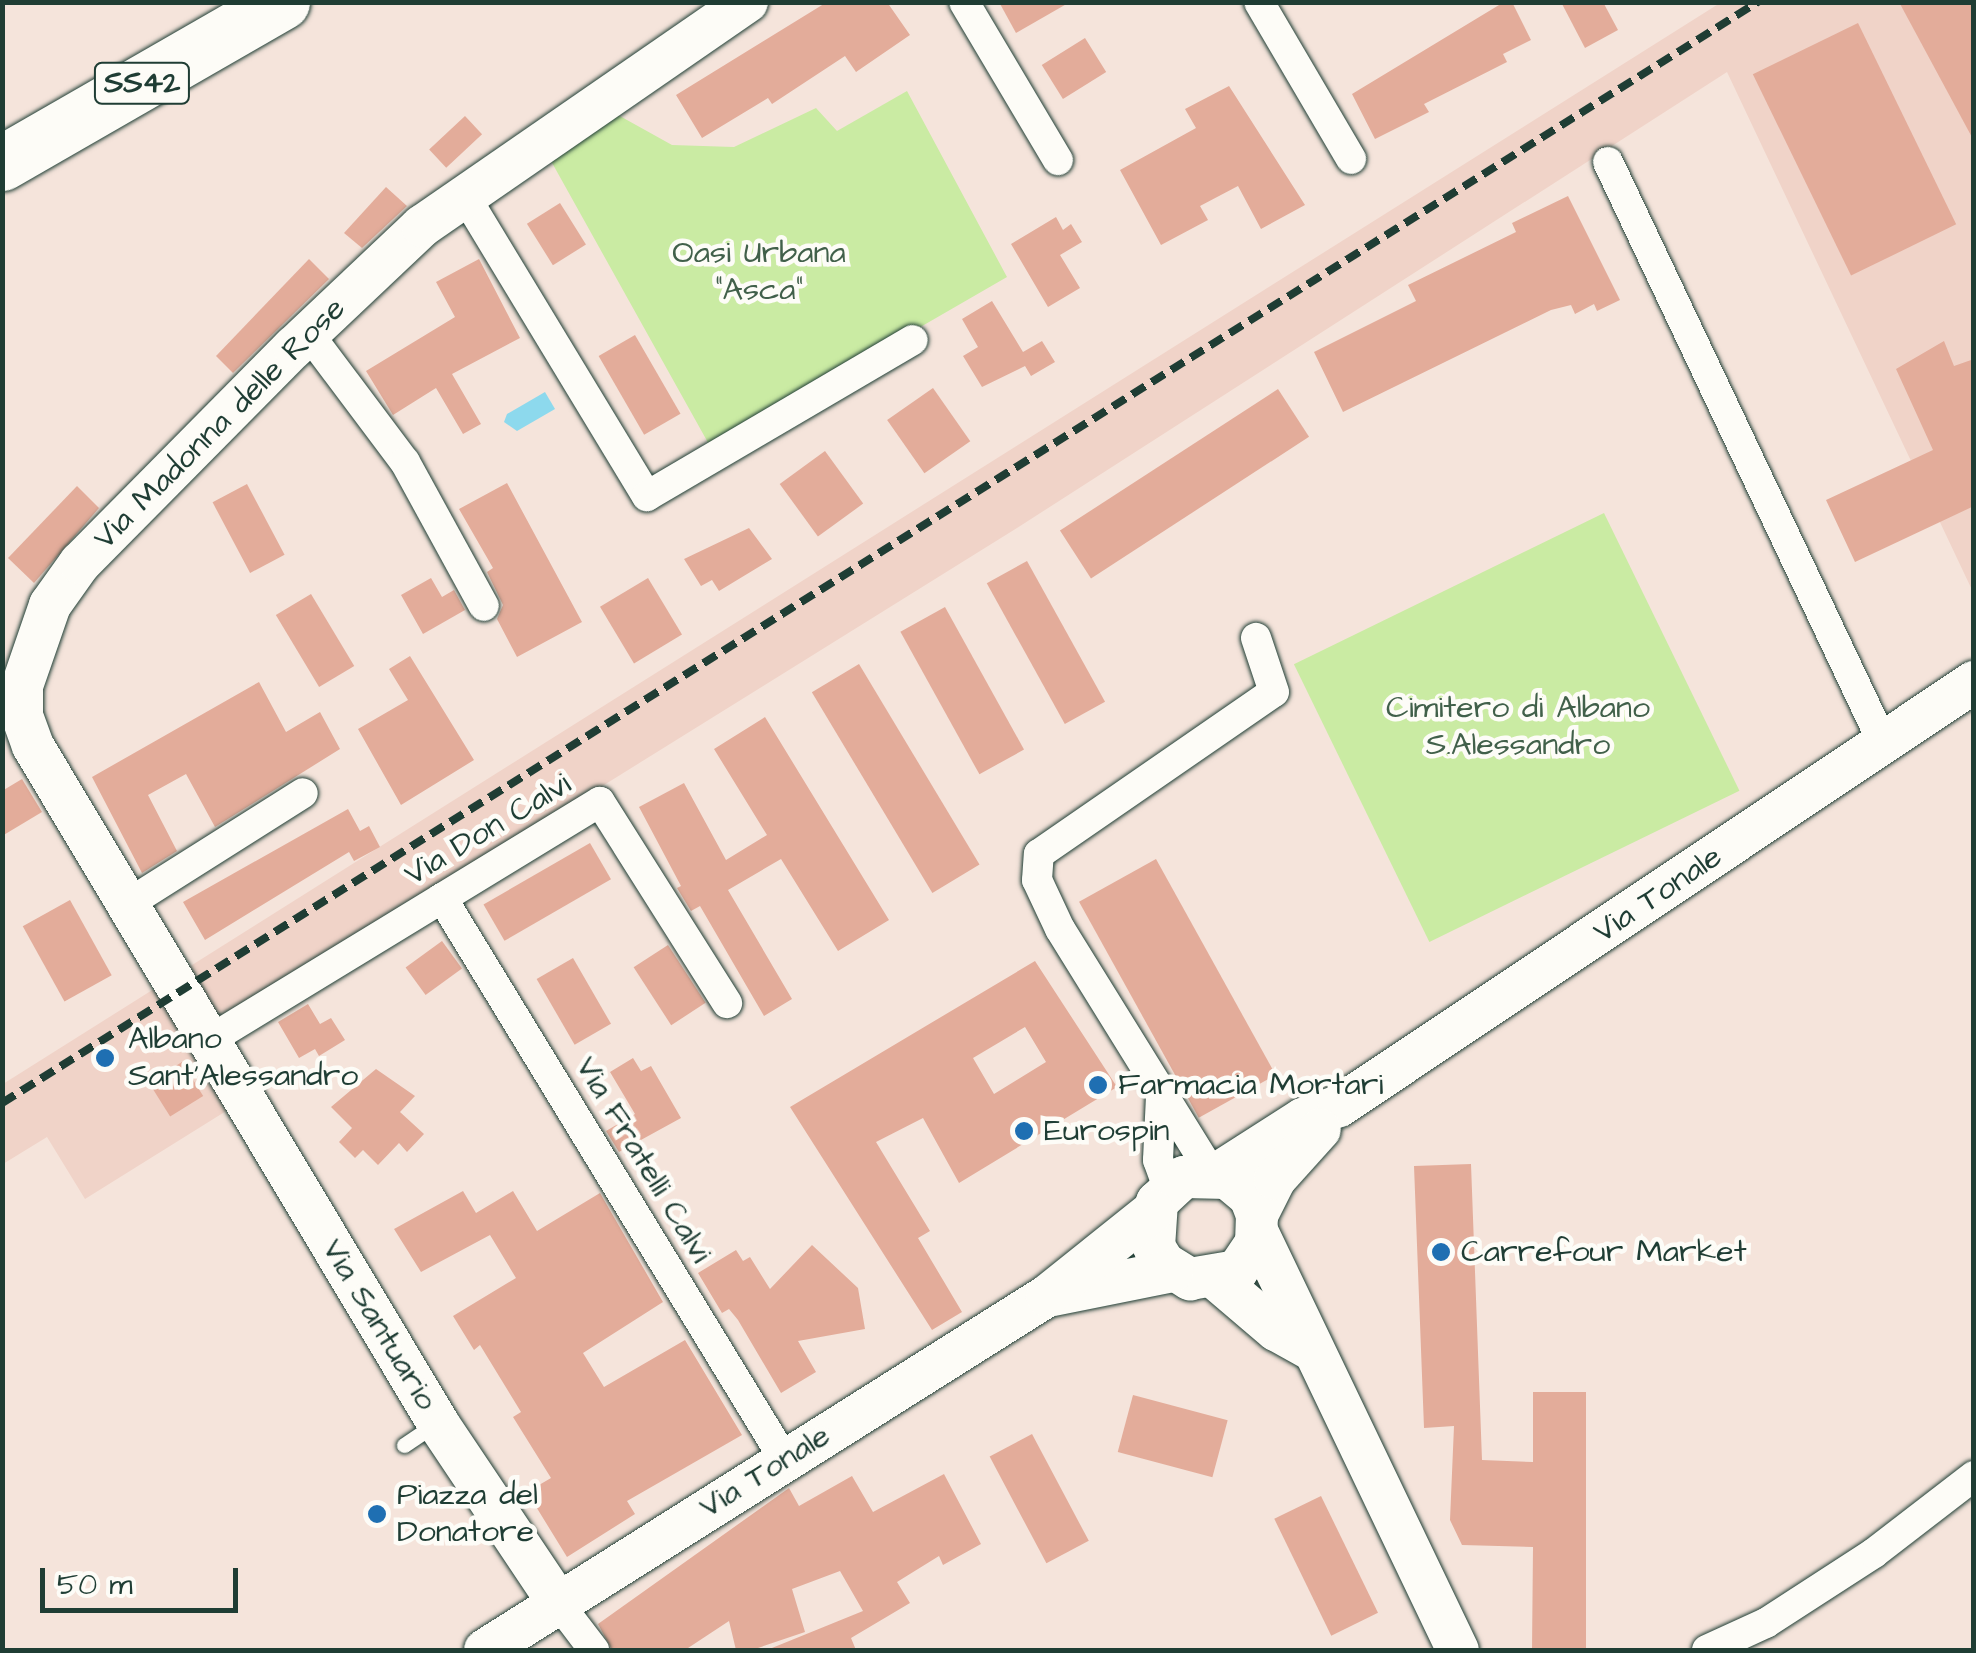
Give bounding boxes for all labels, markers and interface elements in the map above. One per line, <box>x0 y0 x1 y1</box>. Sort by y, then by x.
road number: SS42 <box>92 58 192 108</box>
park label: Oasi Urbana "Asca" <box>672 235 846 310</box>
street label: Via Madonna delle Rose <box>86 290 354 558</box>
park label: Cimitero di Albano S.Alessandro <box>1386 690 1650 765</box>
street label: Via Don Calvi <box>398 765 578 895</box>
street label: Via Tonale <box>1587 838 1729 952</box>
place label: Albano Sant’Alessandro <box>128 1021 358 1096</box>
marker: Albano Sant’Alessandro <box>92 1045 118 1071</box>
street label: Via Fratelli Calvi <box>566 1050 720 1270</box>
place label: Farmacia Mortari <box>1118 1066 1383 1104</box>
marker: Farmacia Mortari <box>1087 1074 1109 1096</box>
place label: Eurospin <box>1044 1112 1170 1150</box>
marker: Eurospin <box>1013 1120 1035 1142</box>
street label: Via Santuario <box>313 1232 445 1418</box>
place label: Carrefour Market <box>1461 1233 1747 1271</box>
marker: Carrefour Market <box>1430 1241 1452 1263</box>
street label: Via Tonale <box>693 1417 837 1527</box>
place label: Piazza del Donatore <box>397 1477 538 1552</box>
marker: Piazza del Donatore <box>366 1503 388 1525</box>
scale bar <box>45 1548 242 1610</box>
text: 50 m <box>57 1564 133 1606</box>

